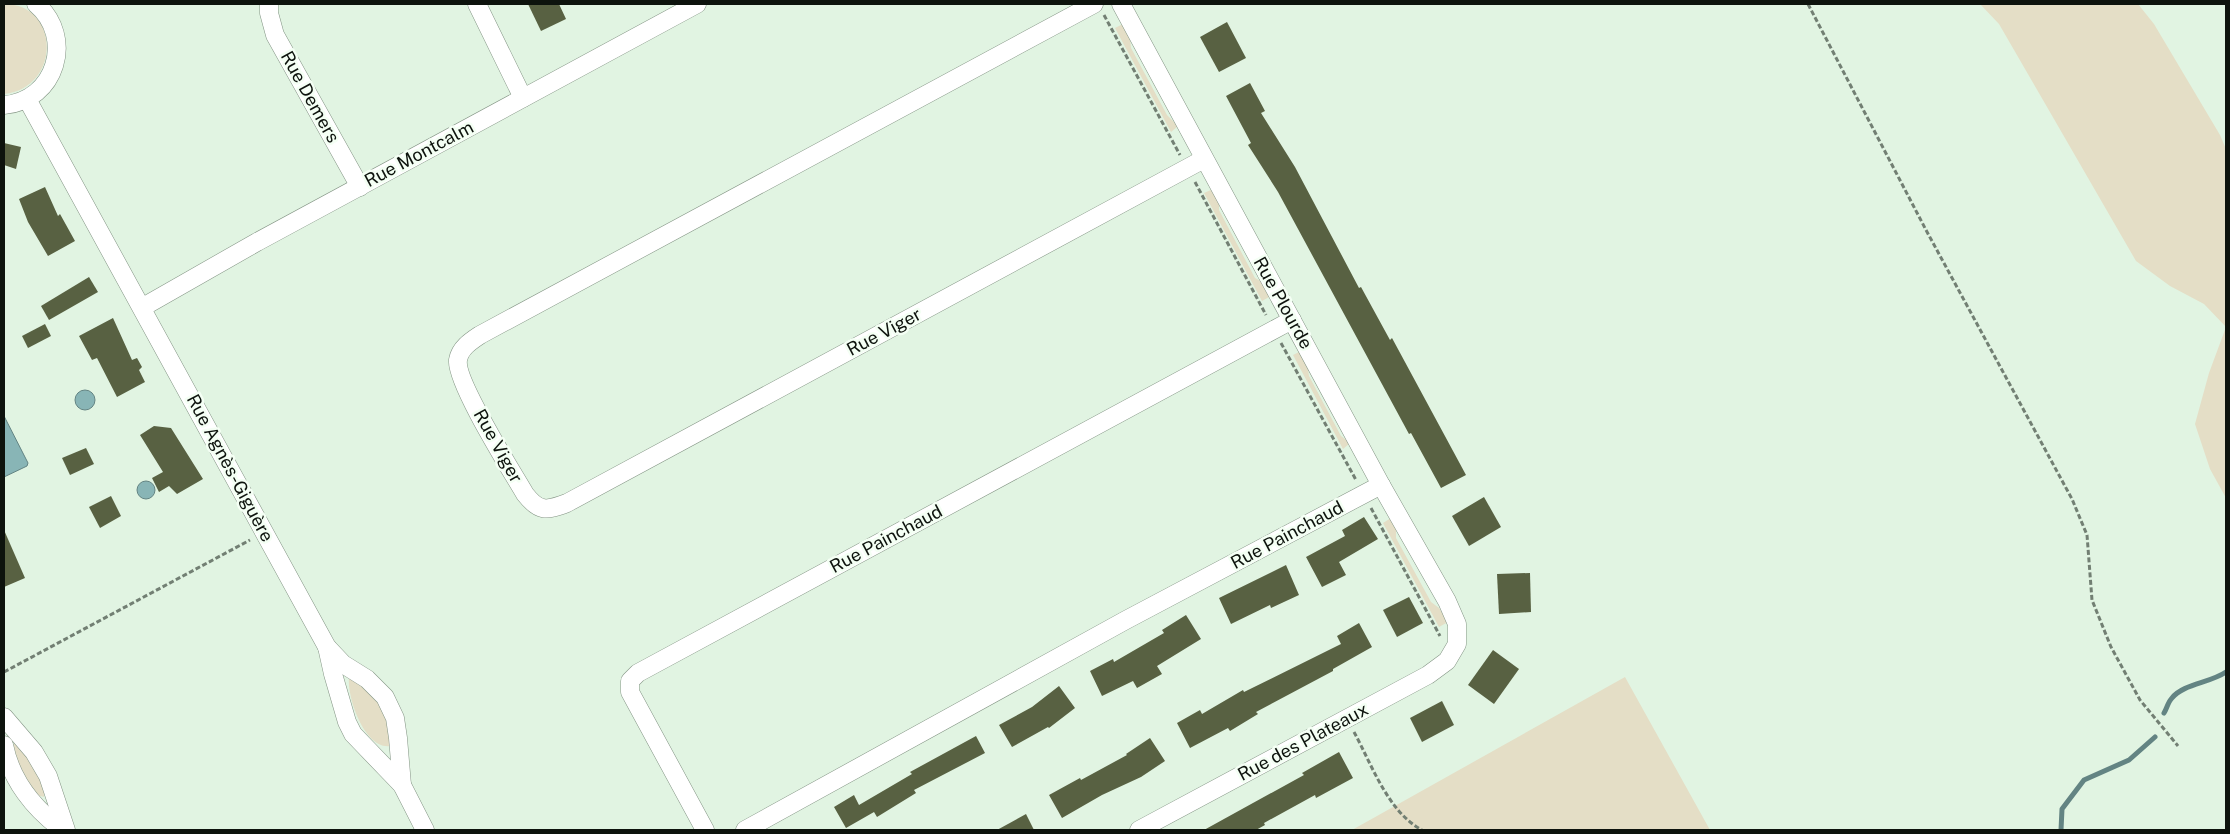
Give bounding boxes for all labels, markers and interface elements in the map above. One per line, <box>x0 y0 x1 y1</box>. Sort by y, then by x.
street label: Rue Demers <box>277 47 344 146</box>
street label: Rue Montcalm <box>361 116 477 191</box>
street label: Rue Plourde <box>1250 253 1317 352</box>
street label: Rue Viger <box>843 303 925 360</box>
street label: Rue Agnès-Giguère <box>183 390 278 545</box>
street label: Rue Viger <box>470 405 527 486</box>
street label: Rue Painchaud <box>1227 496 1347 573</box>
street label: Rue Painchaud <box>826 500 946 577</box>
street label: Rue des Plateaux <box>1234 698 1372 785</box>

